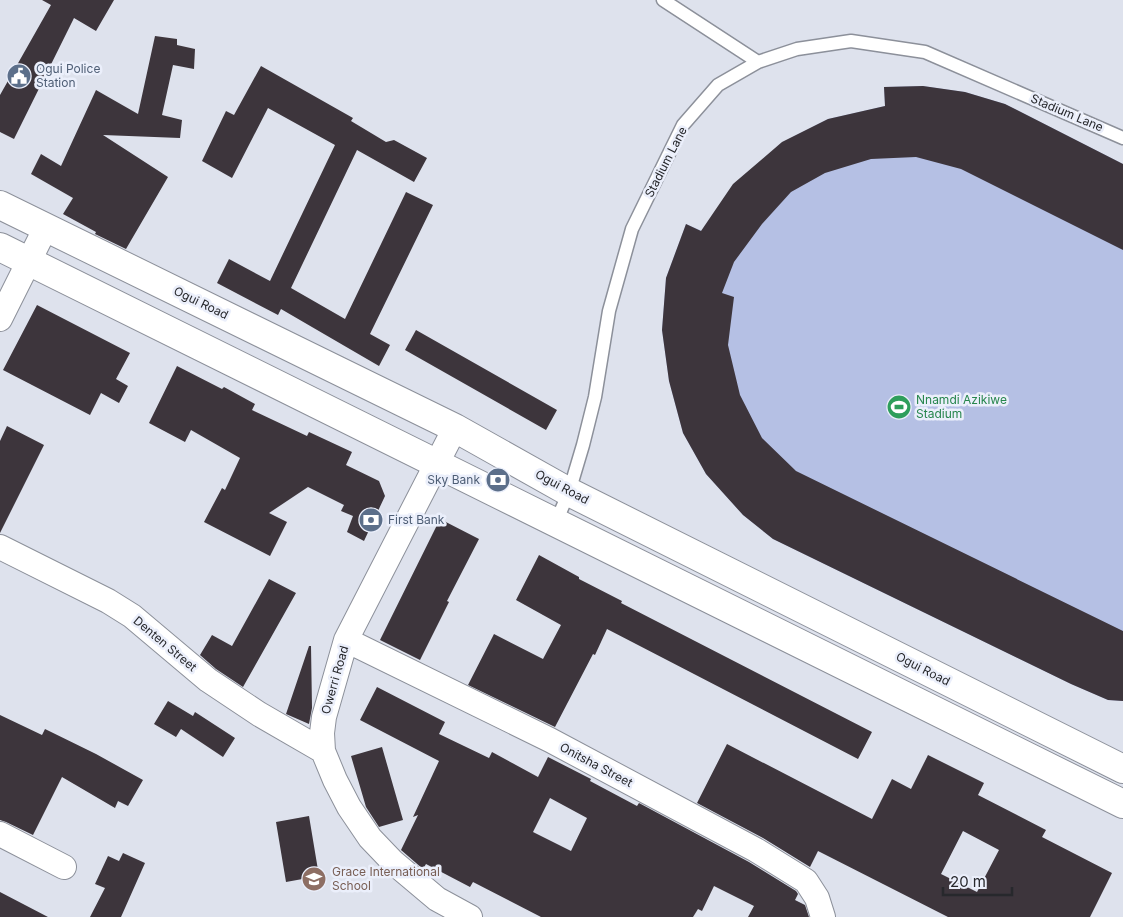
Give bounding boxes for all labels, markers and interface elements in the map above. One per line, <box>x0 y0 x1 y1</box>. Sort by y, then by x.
place label: Ogui Police Station <box>36 61 100 90</box>
public building icon: Ogui Police Station <box>6 63 32 89</box>
street label: Stadium Lane <box>1029 91 1106 135</box>
street label: Stadium Lane <box>641 124 690 200</box>
street label: Ogui Road <box>171 283 231 322</box>
place label: Nnamdi Azikiwe Stadium <box>916 392 1007 421</box>
sports icon: Nnamdi Azikiwe Stadium <box>886 394 912 420</box>
street label: Ogui Road <box>533 466 592 507</box>
bank icon: Sky Bank <box>485 467 511 493</box>
place label: Sky Bank <box>427 472 480 487</box>
bank icon: First Bank <box>358 507 384 533</box>
place label: First Bank <box>388 512 445 527</box>
street label: Denten Street <box>131 613 200 674</box>
street label: Owerri Road <box>318 644 351 716</box>
street label: Ogui Road <box>894 649 953 689</box>
street label: Onitsha Street <box>557 739 635 790</box>
place label: Grace International School <box>332 864 440 893</box>
scale bar <box>943 864 1012 896</box>
school or university icon: Grace International School <box>301 866 327 892</box>
text: 20 m <box>950 872 986 891</box>

